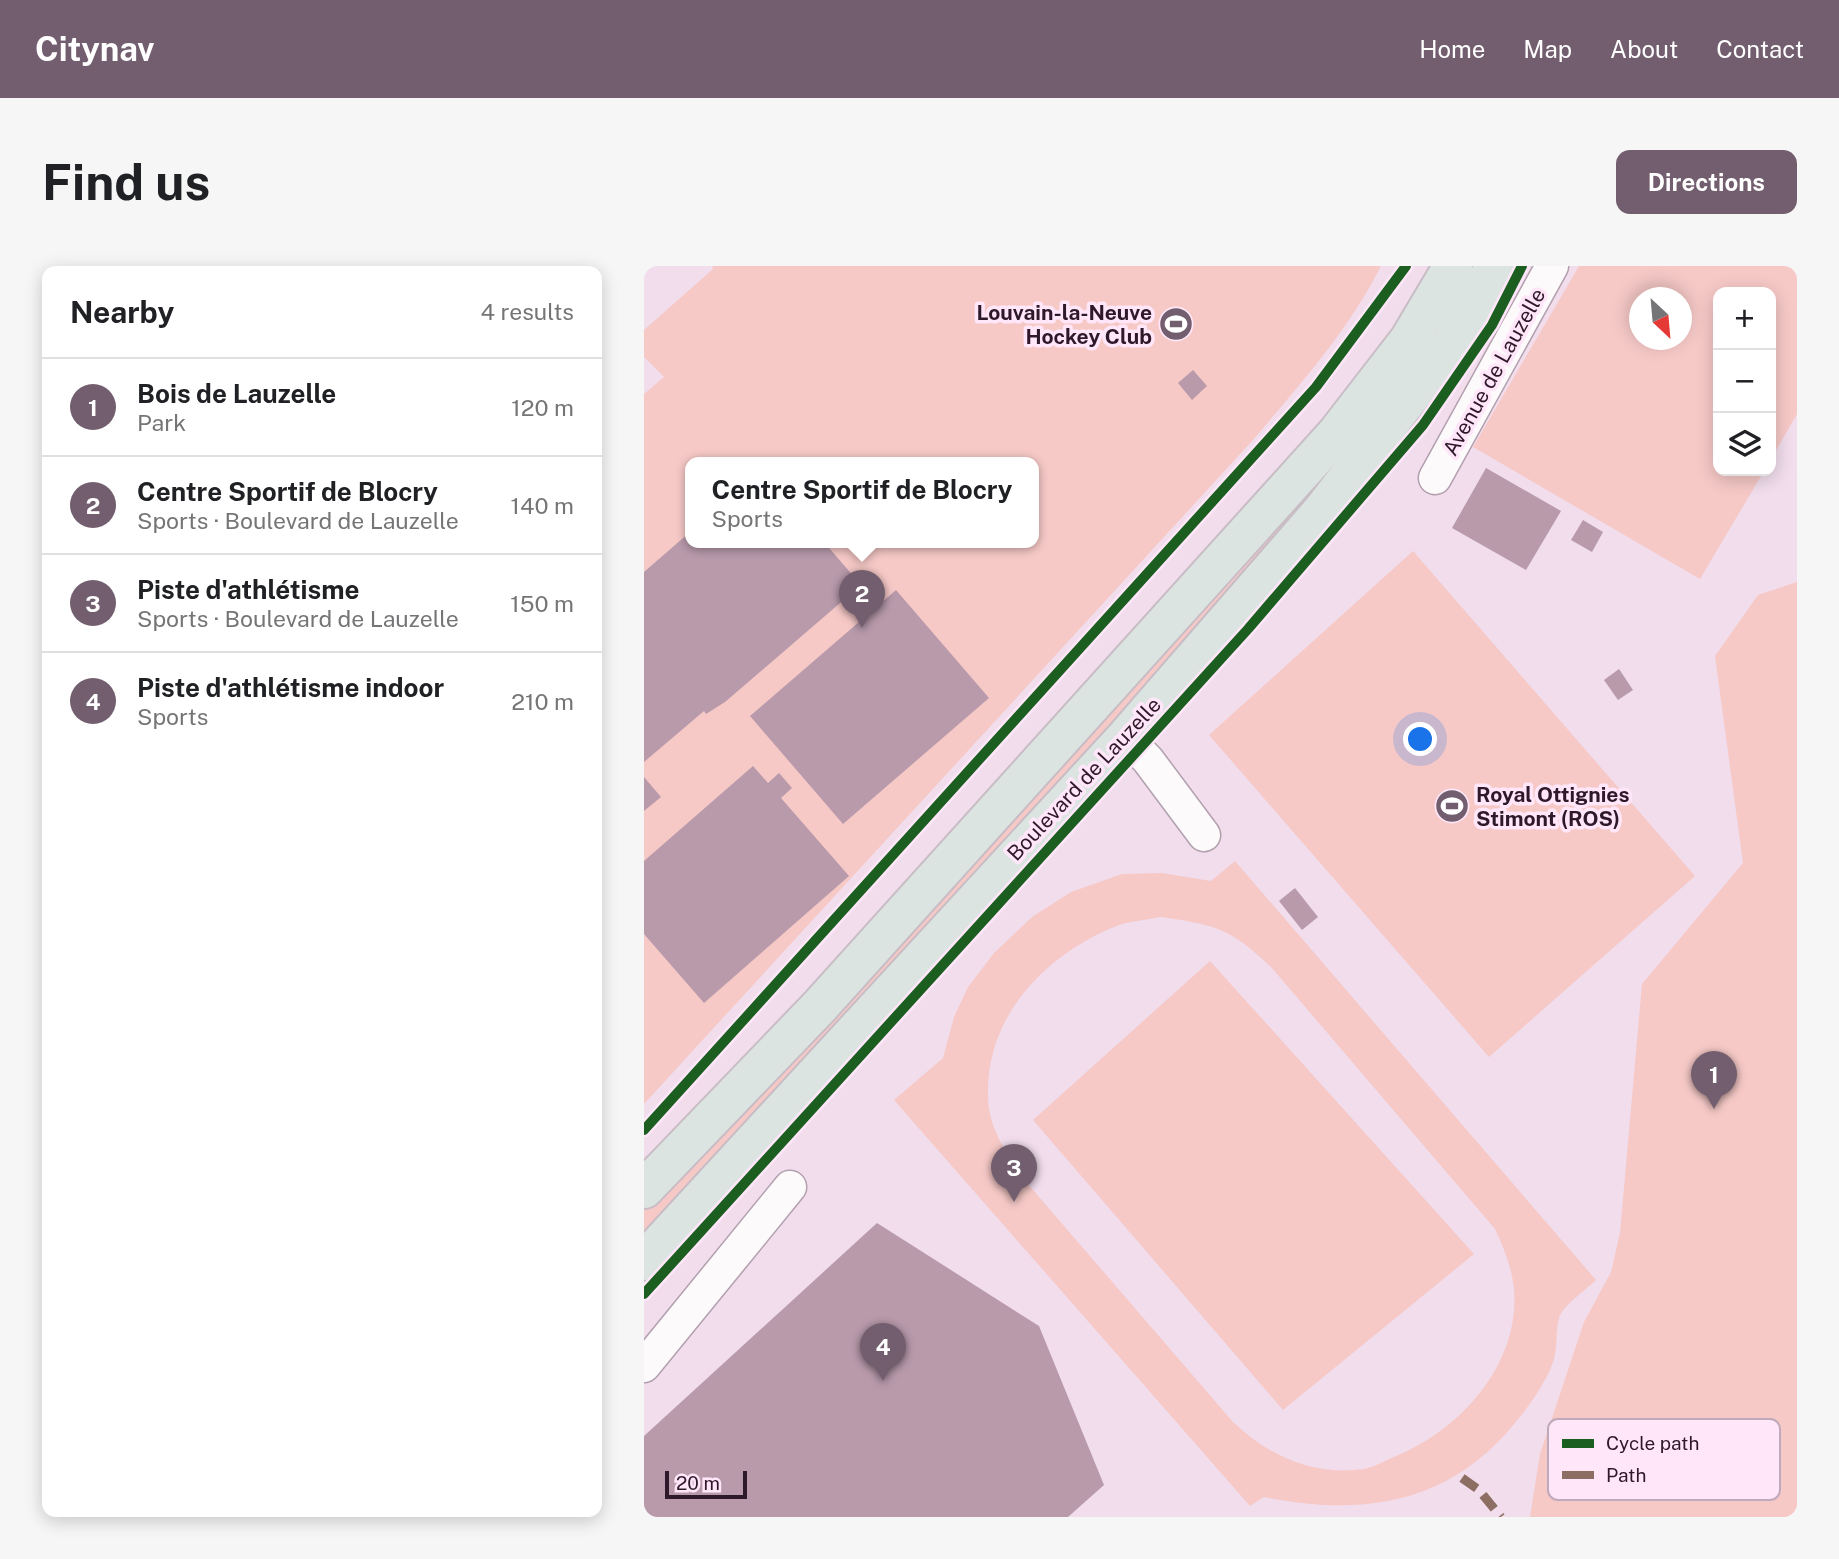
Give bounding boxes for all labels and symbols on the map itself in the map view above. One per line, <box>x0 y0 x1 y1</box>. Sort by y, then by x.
street label: Avenue de Lauzelle <box>1438 284 1550 460</box>
north arrow <box>1629 287 1692 350</box>
place label: Louvain-la-Neuve Hockey Club <box>976 300 1152 349</box>
sports icon: Louvain-la-Neuve Hockey Club <box>1157 305 1195 343</box>
pin: 2 <box>839 570 885 628</box>
street label: Boulevard de Lauzelle <box>1002 692 1166 866</box>
your location <box>1403 722 1437 756</box>
place label: Royal Ottignies Stimont (ROS) <box>1476 782 1630 831</box>
sports icon: Royal Ottignies Stimont (ROS) <box>1433 787 1471 825</box>
pin: 1 <box>1691 1051 1737 1109</box>
pin: 3 <box>991 1144 1037 1202</box>
pin: 4 <box>860 1323 906 1381</box>
legend <box>1548 1419 1780 1500</box>
text: Cycle path <box>1606 1432 1699 1454</box>
text: Path <box>1606 1464 1646 1486</box>
scale bar <box>665 1468 747 1500</box>

